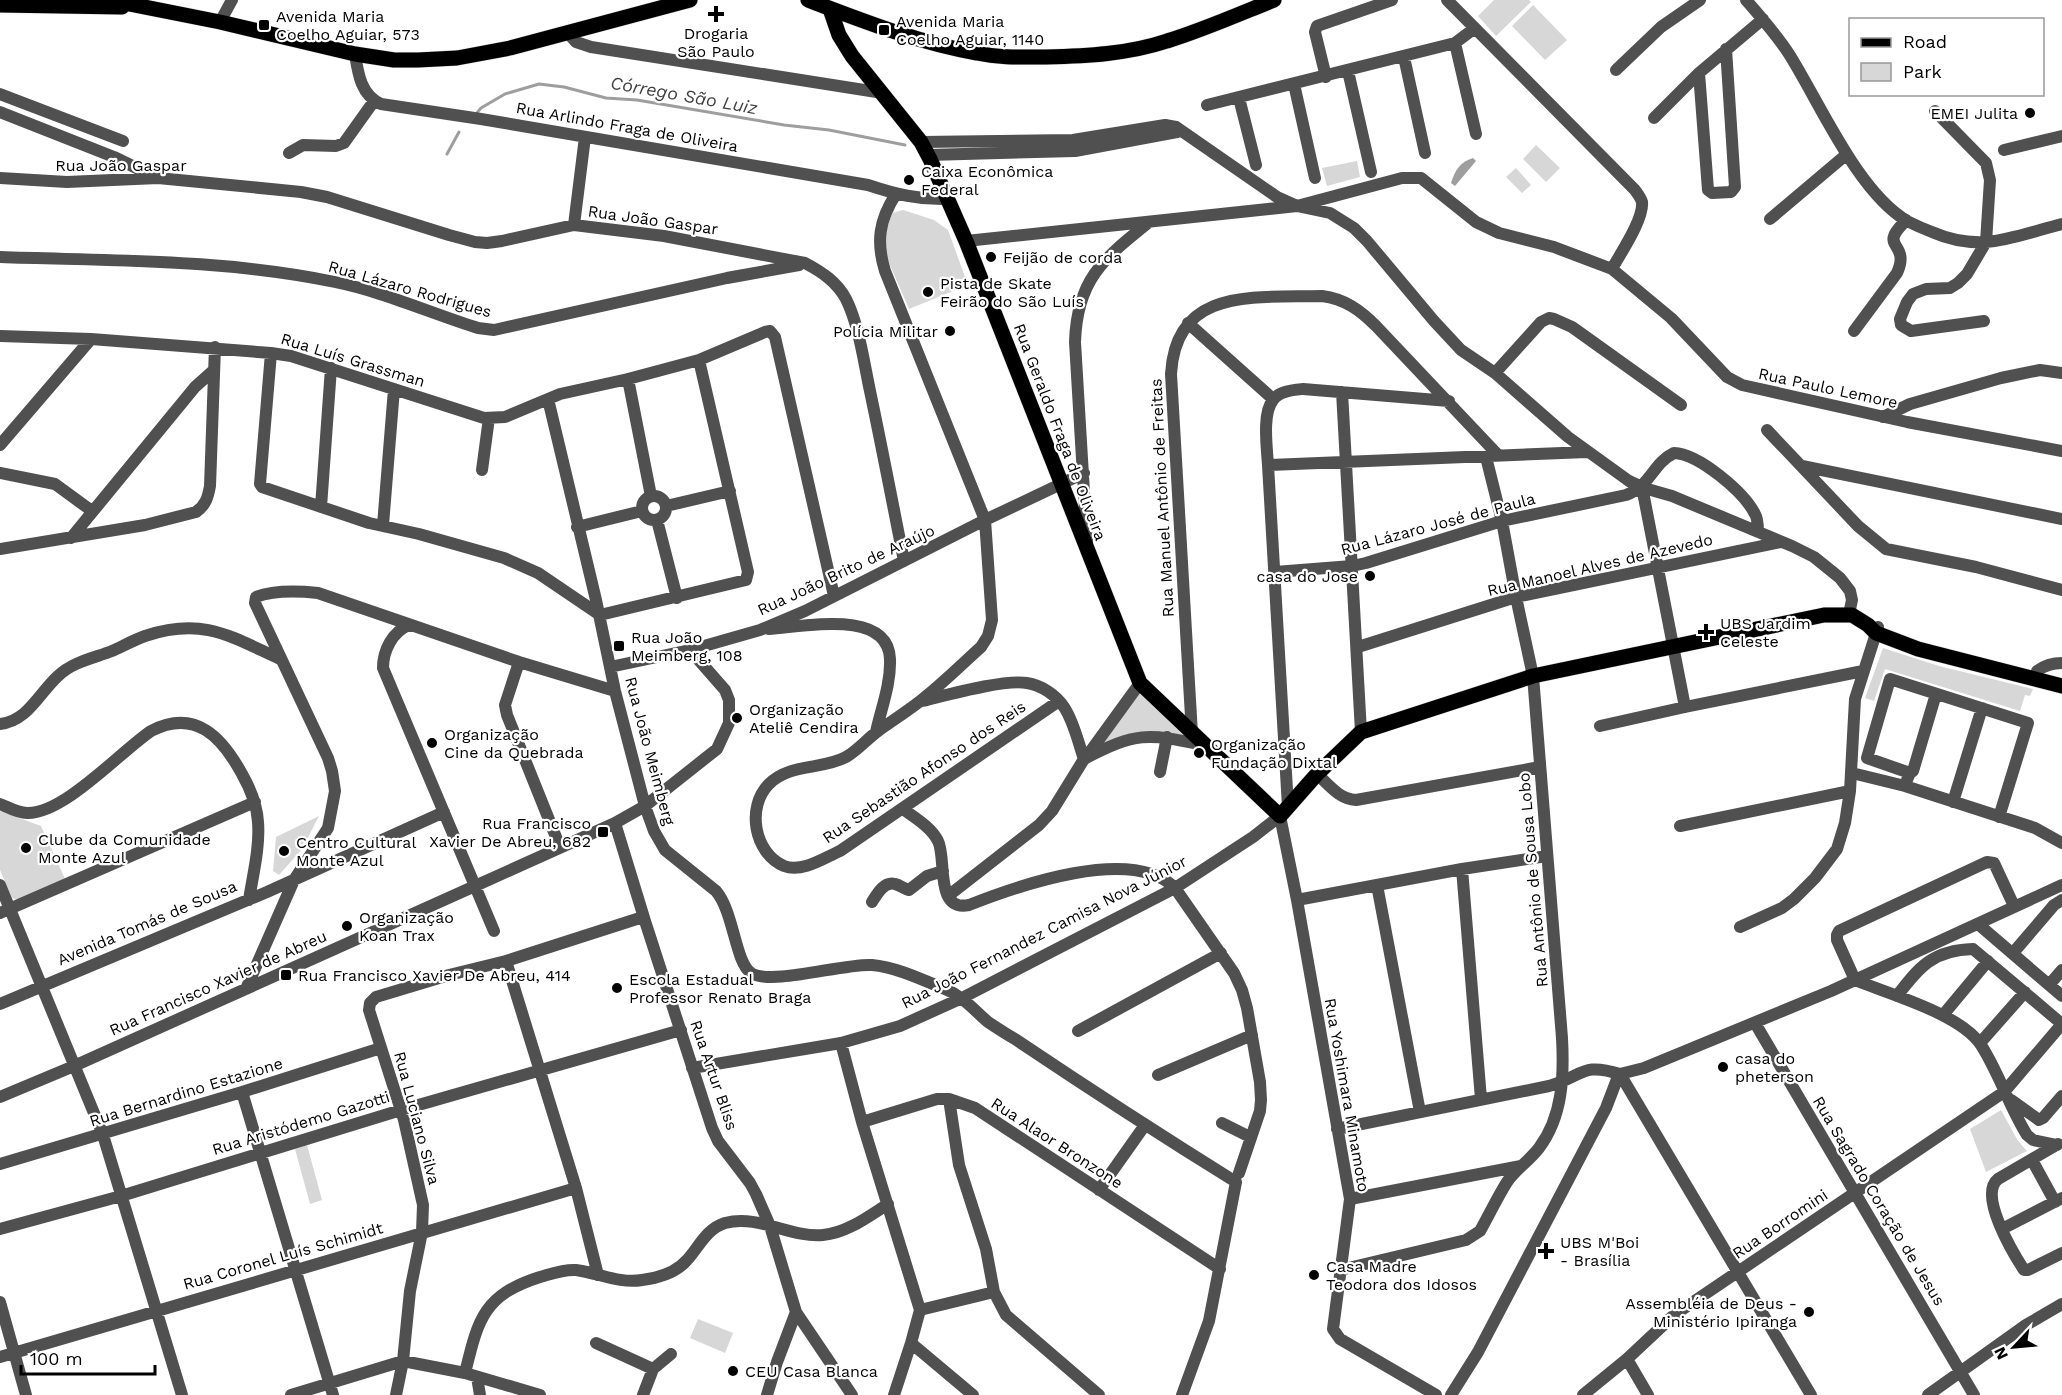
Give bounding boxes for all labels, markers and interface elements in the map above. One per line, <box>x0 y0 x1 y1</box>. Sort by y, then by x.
place label: Avenida Maria Coelho Aguiar, 573 <box>276 7 420 44</box>
marker: Drogaria São Paulo <box>709 7 723 21</box>
place label: Avenida Maria Coelho Aguiar, 1140 <box>896 12 1044 49</box>
marker: Avenida Maria Coelho Aguiar, 573 <box>257 18 271 32</box>
legend <box>1849 18 2044 96</box>
marker: Avenida Maria Coelho Aguiar, 1140 <box>877 23 891 37</box>
place label: Drogaria São Paulo <box>677 24 755 61</box>
text: Road <box>1903 31 1947 52</box>
text: Park <box>1903 61 1942 82</box>
water label: Córrego São Luiz <box>609 72 760 118</box>
street label: Rua Arlindo Fraga de Oliveira <box>514 98 740 156</box>
place label: EMEI Julita <box>1930 104 2018 123</box>
marker: EMEI Julita <box>2023 106 2037 120</box>
street label: Rua João Gaspar <box>55 156 187 175</box>
place label: Caixa Econômica Federal <box>921 162 1053 199</box>
marker: Caixa Econômica Federal <box>902 173 916 187</box>
street label: Rua João Gaspar <box>587 201 720 239</box>
place label: Feijão de corda <box>1003 248 1122 267</box>
marker: Feijão de corda <box>984 250 998 264</box>
street label: Rua Lázaro Rodrigues <box>326 257 494 321</box>
place label: Pista de Skate Feirão do São Luís <box>940 274 1084 311</box>
marker: Pista de Skate Feirão do São Luís <box>921 285 935 299</box>
street label: Rua Geraldo Fraga de Oliveira <box>1010 321 1110 543</box>
place label: Polícia Militar <box>833 322 938 341</box>
marker: Polícia Militar <box>943 324 957 338</box>
street label: Rua Luís Grassman <box>279 329 427 391</box>
street label: Rua Paulo Lemore <box>1757 364 1899 412</box>
street label: Rua Manuel Antônio de Freitas <box>1146 378 1178 618</box>
street label: Rua Lázaro José de Paula <box>1339 489 1537 559</box>
street label: Rua João Brito de Araújo <box>754 521 938 619</box>
street label: Rua Manoel Alves de Azevedo <box>1485 530 1715 600</box>
place label: casa do Jose <box>1257 567 1358 586</box>
marker: casa do Jose <box>1363 569 1377 583</box>
place label: UBS Jardim Celeste <box>1720 614 1811 651</box>
marker: UBS Jardim Celeste <box>1697 623 1715 641</box>
place label: Rua João Meimberg, 108 <box>631 628 743 665</box>
marker: Rua João Meimberg, 108 <box>612 639 626 653</box>
street label: Rua João Meimberg <box>621 675 679 828</box>
street label: Rua Sebastião Afonso dos Reis <box>819 697 1029 847</box>
place label: Organização Ateliê Cendira <box>749 700 859 737</box>
marker: Organização Ateliê Cendira <box>730 711 744 725</box>
place label: Organização Cine da Quebrada <box>444 725 584 762</box>
place label: Organização Fundação Dixtal <box>1211 735 1337 772</box>
marker: Organização Cine da Quebrada <box>425 736 439 750</box>
marker: Organização Fundação Dixtal <box>1192 746 1206 760</box>
street label: Rua Antônio de Sousa Lobo <box>1514 772 1552 988</box>
place label: Rua Francisco Xavier De Abreu, 682 <box>429 814 591 851</box>
marker: Rua Francisco Xavier De Abreu, 682 <box>596 825 610 839</box>
place label: Clube da Comunidade Monte Azul <box>38 830 211 867</box>
place label: Centro Cultural Monte Azul <box>296 833 416 870</box>
marker: Clube da Comunidade Monte Azul <box>19 841 33 855</box>
marker: Centro Cultural Monte Azul <box>277 844 291 858</box>
street label: Rua João Fernandez Camisa Nova Júnior <box>898 851 1190 1013</box>
street label: Avenida Tomás de Sousa <box>54 877 240 969</box>
place label: Organização Koan Trax <box>359 908 454 945</box>
marker: Organização Koan Trax <box>340 919 354 933</box>
street label: Rua Francisco Xavier de Abreu <box>106 926 330 1040</box>
place label: Rua Francisco Xavier De Abreu, 414 <box>298 966 571 985</box>
marker: Rua Francisco Xavier De Abreu, 414 <box>279 968 293 982</box>
place label: Escola Estadual Professor Renato Braga <box>629 970 811 1007</box>
marker: Escola Estadual Professor Renato Braga <box>610 981 624 995</box>
street label: Rua Yoshimara Minamoto <box>1321 997 1373 1193</box>
street label: Rua Artur Bliss <box>686 1017 742 1133</box>
street label: Rua Luciano Silva <box>390 1049 444 1187</box>
place label: casa do pheterson <box>1735 1049 1814 1086</box>
street label: Rua Bernardino Estazione <box>87 1054 285 1130</box>
marker: casa do pheterson <box>1716 1060 1730 1074</box>
street label: Rua Aristódemo Gazotti <box>210 1087 392 1159</box>
street label: Rua Alaor Bronzone <box>988 1093 1126 1193</box>
street label: Rua Sagrado Coração de Jesus <box>1809 1093 1949 1309</box>
street label: Rua Borromini <box>1729 1185 1831 1263</box>
street label: Rua Coronel Luís Schimidt <box>181 1218 385 1294</box>
place label: UBS M'Boi - Brasília <box>1560 1233 1639 1270</box>
marker: UBS M'Boi - Brasília <box>1537 1242 1555 1260</box>
place label: Casa Madre Teodora dos Idosos <box>1326 1257 1477 1294</box>
marker: Casa Madre Teodora dos Idosos <box>1307 1268 1321 1282</box>
place label: Assembléia de Deus - Ministério Ipiranga <box>1625 1294 1797 1331</box>
marker: Assembléia de Deus - Ministério Ipiranga <box>1802 1305 1816 1319</box>
north arrow <box>1984 1317 2044 1377</box>
scale bar <box>21 1338 154 1376</box>
text: N <box>1990 1344 2012 1363</box>
text: 100 m <box>30 1348 83 1369</box>
place label: CEU Casa Blanca <box>745 1362 878 1381</box>
marker: CEU Casa Blanca <box>726 1364 740 1378</box>

